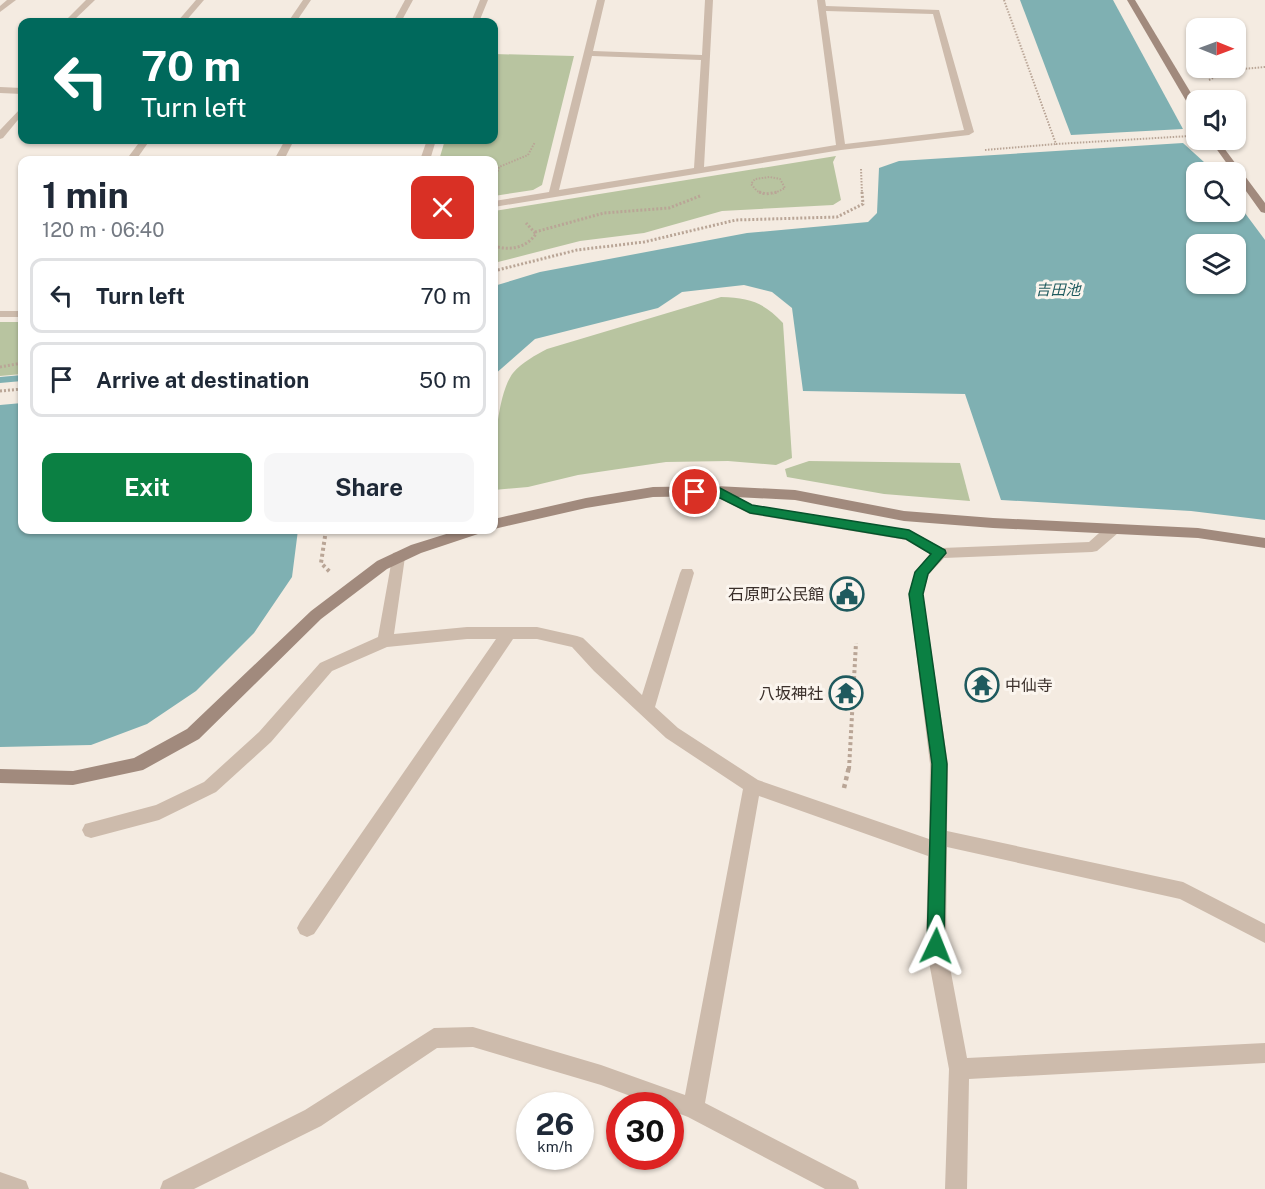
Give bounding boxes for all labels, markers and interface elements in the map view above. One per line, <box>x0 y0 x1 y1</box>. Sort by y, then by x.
north arrow <box>1186 18 1246 78</box>
map controls <box>1186 18 1246 294</box>
text: 70 m <box>141 41 241 90</box>
icon: left <box>42 42 120 120</box>
button: sound <box>1186 90 1246 150</box>
text: Turn left <box>141 91 247 123</box>
button: search <box>1186 162 1246 222</box>
text: 1 min <box>42 174 129 216</box>
button: close <box>411 176 474 239</box>
text: 120 m · 06:40 <box>42 218 164 242</box>
button: layers <box>1186 234 1246 294</box>
icon: left <box>45 279 78 312</box>
water label: 吉田池 <box>1035 281 1082 298</box>
text: Turn left <box>96 283 185 309</box>
text: 70 m <box>420 283 471 309</box>
icon: arrive <box>45 363 78 396</box>
text: Arrive at destination <box>96 367 309 393</box>
text: 50 m <box>419 367 471 393</box>
button: Exit <box>42 453 252 522</box>
button: Share <box>264 453 474 522</box>
pin <box>669 466 720 517</box>
icon: arrive <box>678 475 711 508</box>
public building icon: 石原町公民館 <box>829 576 865 612</box>
place label: 石原町公民館 <box>728 585 824 604</box>
temple icon: 中仙寺 <box>964 667 1000 703</box>
temple icon: 八坂神社 <box>828 675 864 711</box>
place label: 中仙寺 <box>1005 676 1053 695</box>
place label: 八坂神社 <box>759 684 823 703</box>
position arrow <box>904 914 968 978</box>
speed limit sign: 30 <box>606 1092 684 1170</box>
text: 26 <box>536 1106 574 1142</box>
text: km/h <box>537 1138 573 1155</box>

